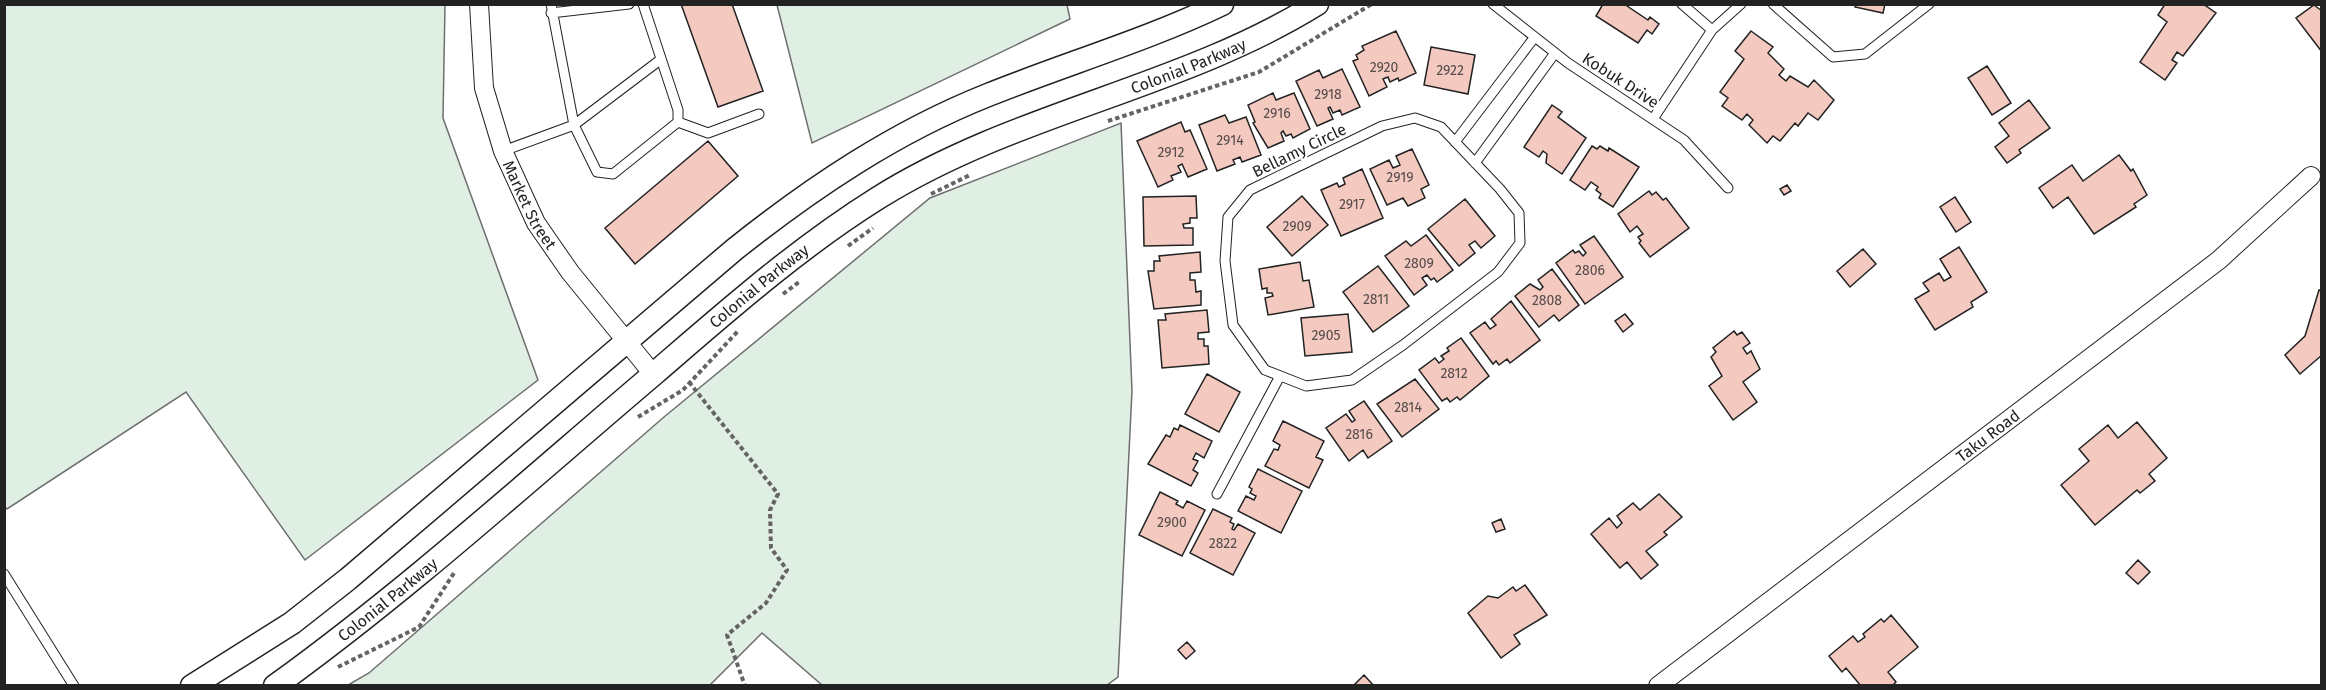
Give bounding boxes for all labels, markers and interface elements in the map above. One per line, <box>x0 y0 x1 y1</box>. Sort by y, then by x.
street label: Colonial Parkway <box>1128 34 1249 98</box>
street label: Kobuk Drive <box>1579 49 1663 112</box>
house number: 2920 <box>1370 59 1398 76</box>
house number: 2922 <box>1436 62 1464 79</box>
house number: 2918 <box>1314 86 1342 103</box>
house number: 2916 <box>1263 105 1291 122</box>
street label: Bellamy Circle <box>1249 119 1349 181</box>
house number: 2914 <box>1216 132 1244 149</box>
house number: 2912 <box>1158 144 1184 161</box>
street label: Market Street <box>499 157 560 253</box>
house number: 2919 <box>1386 169 1414 186</box>
house number: 2917 <box>1339 196 1365 213</box>
house number: 2909 <box>1282 218 1312 235</box>
street label: Colonial Parkway <box>705 240 813 332</box>
house number: 2809 <box>1404 255 1434 272</box>
house number: 2806 <box>1575 262 1605 279</box>
house number: 2811 <box>1363 291 1389 308</box>
house number: 2808 <box>1532 292 1562 309</box>
house number: 2905 <box>1312 327 1340 344</box>
house number: 2812 <box>1440 365 1468 382</box>
house number: 2814 <box>1394 399 1422 416</box>
street label: Taku Road <box>1952 406 2024 466</box>
house number: 2816 <box>1345 426 1373 443</box>
house number: 2900 <box>1157 514 1187 531</box>
house number: 2822 <box>1209 535 1237 552</box>
street label: Colonial Parkway <box>334 554 442 646</box>

